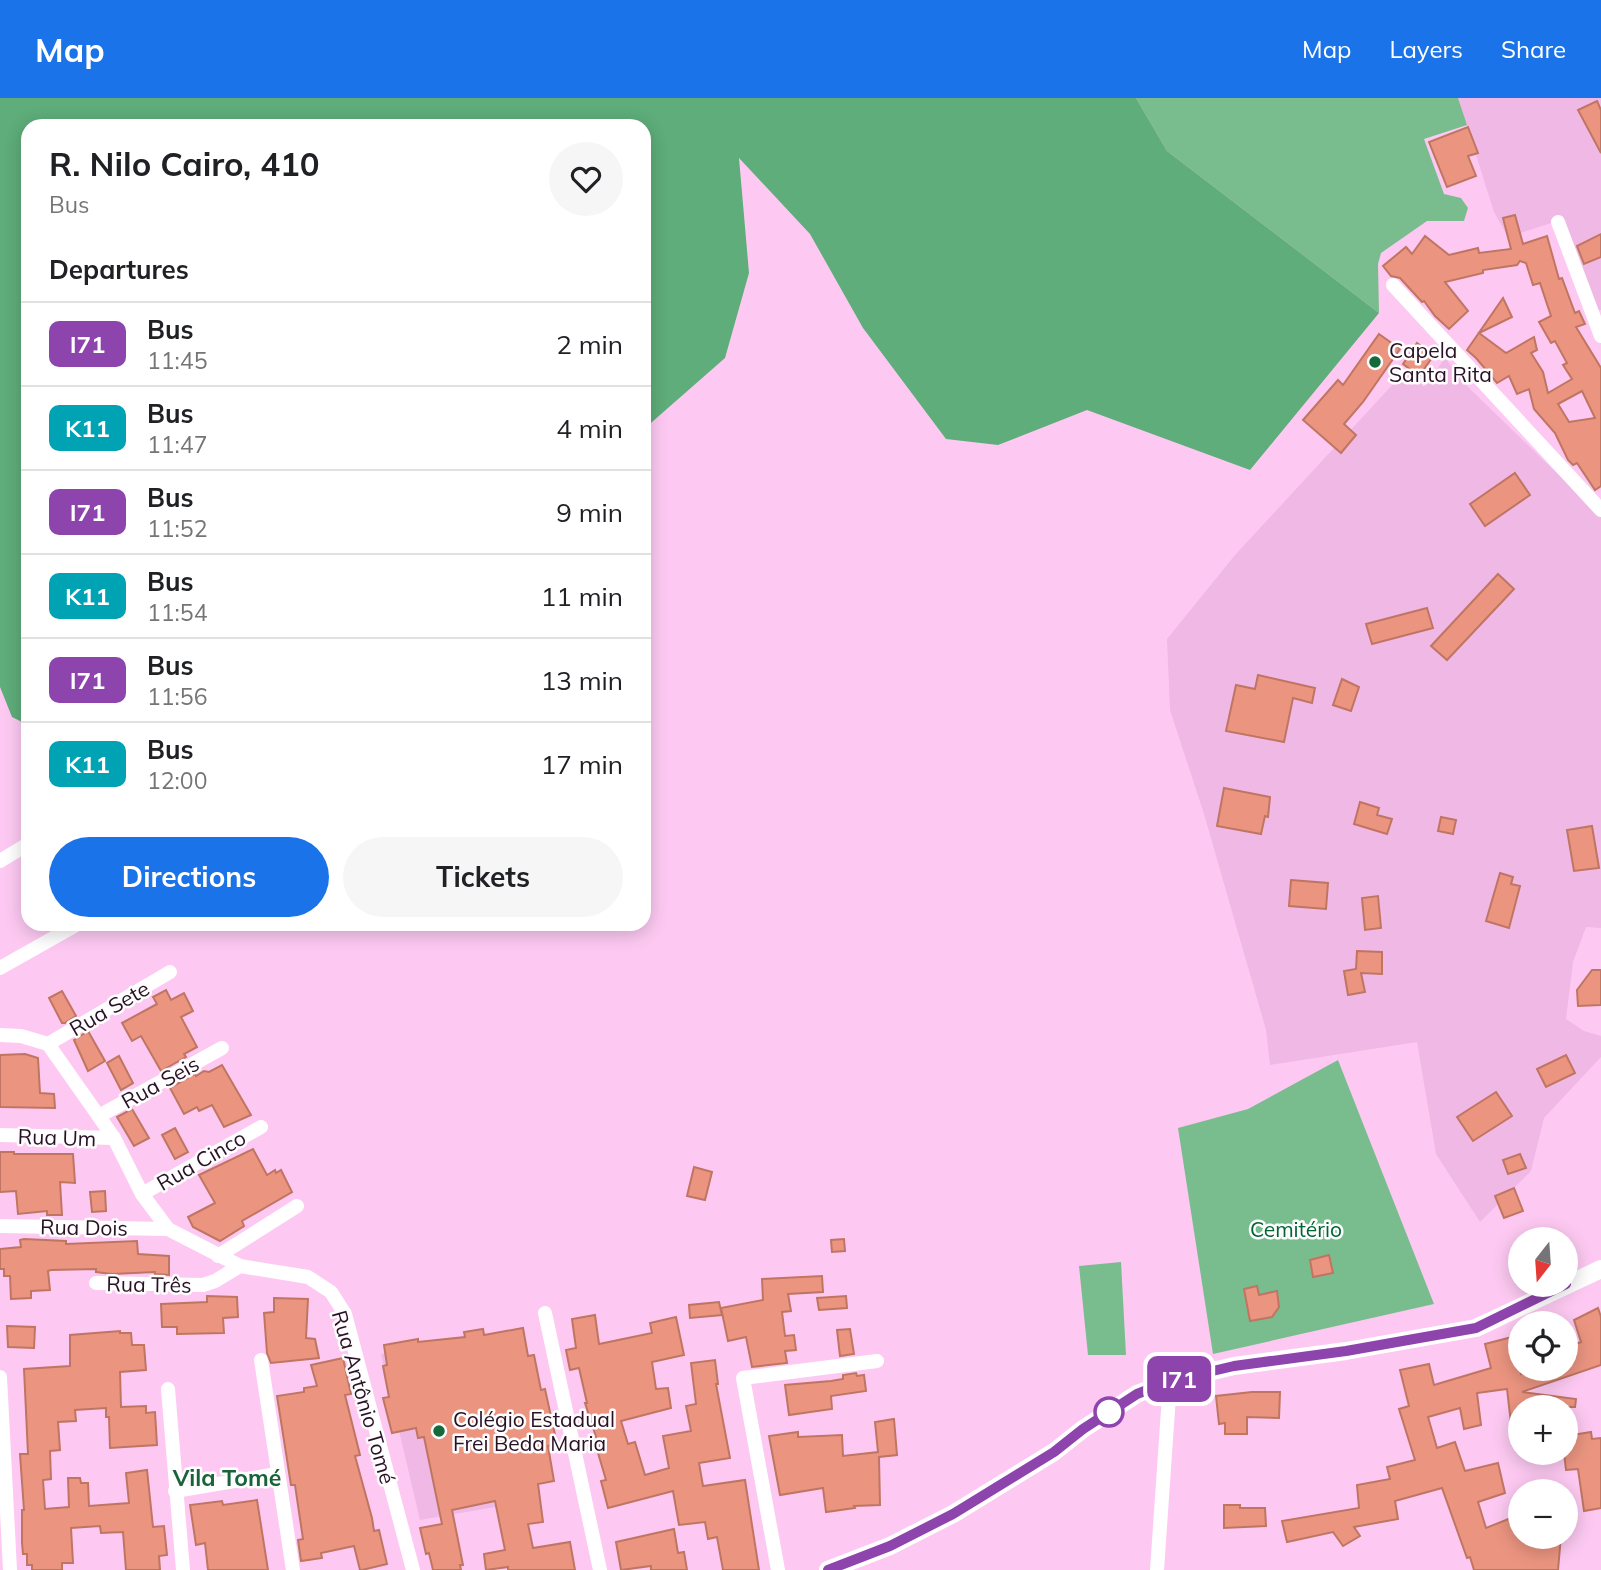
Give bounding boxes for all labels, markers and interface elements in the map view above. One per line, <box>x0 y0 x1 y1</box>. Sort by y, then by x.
text: Map <box>35 29 105 70</box>
text: Map <box>1302 34 1351 64</box>
text: Layers <box>1389 34 1463 64</box>
text: Share <box>1501 34 1566 64</box>
button: heart <box>549 142 623 216</box>
text: R. Nilo Cairo, 410 <box>49 143 320 184</box>
text: Bus <box>49 190 89 219</box>
text: Departures <box>49 253 189 286</box>
text: Bus <box>147 313 193 346</box>
text: 2 min <box>556 328 623 361</box>
text: I71 <box>70 329 105 359</box>
place label: Capela Santa Rita <box>1389 337 1492 387</box>
text: 11:45 <box>147 346 207 375</box>
marker: Capela Santa Rita <box>1367 354 1383 370</box>
text: Bus <box>147 397 193 430</box>
text: 4 min <box>556 412 623 445</box>
text: K11 <box>65 413 110 443</box>
text: 11:47 <box>147 430 207 459</box>
text: Bus <box>147 481 193 514</box>
text: 9 min <box>556 496 623 529</box>
text: I71 <box>70 497 105 527</box>
text: 11:52 <box>147 514 207 543</box>
text: Bus <box>147 565 193 598</box>
text: 11 min <box>541 580 623 613</box>
text: K11 <box>65 581 110 611</box>
text: 11:54 <box>147 598 207 627</box>
text: Bus <box>147 649 193 682</box>
text: 13 min <box>541 664 623 697</box>
text: I71 <box>70 665 105 695</box>
text: 11:56 <box>147 682 207 711</box>
text: Bus <box>147 733 193 766</box>
text: 17 min <box>541 748 623 781</box>
text: K11 <box>65 749 110 779</box>
text: 12:00 <box>147 766 207 795</box>
button: Directions <box>49 837 329 917</box>
button: Tickets <box>343 837 623 917</box>
street label: Rua Sete <box>64 975 154 1041</box>
street label: Rua Seis <box>117 1050 203 1114</box>
street label: Rua Um <box>17 1123 97 1151</box>
street label: Rua Cinco <box>152 1124 250 1196</box>
street label: Rua Dois <box>40 1213 128 1241</box>
park label: Cemitério <box>1250 1216 1342 1242</box>
north arrow <box>1508 1227 1578 1297</box>
map controls <box>1508 1227 1578 1549</box>
street label: Rua Três <box>106 1270 192 1298</box>
street label: Rua Antônio Tomé <box>327 1307 401 1487</box>
button: locate <box>1508 1311 1578 1381</box>
line badge: I71 <box>1139 1356 1219 1402</box>
text: I71 <box>1161 1364 1197 1394</box>
button: + <box>1508 1395 1578 1465</box>
unlabelled marker <box>1094 1397 1124 1427</box>
place label: Colégio Estadual Frei Beda Maria <box>453 1406 615 1456</box>
marker: Colégio Estadual Frei Beda Maria <box>431 1423 447 1439</box>
district label: Vila Tomé <box>172 1463 281 1492</box>
button: − <box>1508 1479 1578 1549</box>

